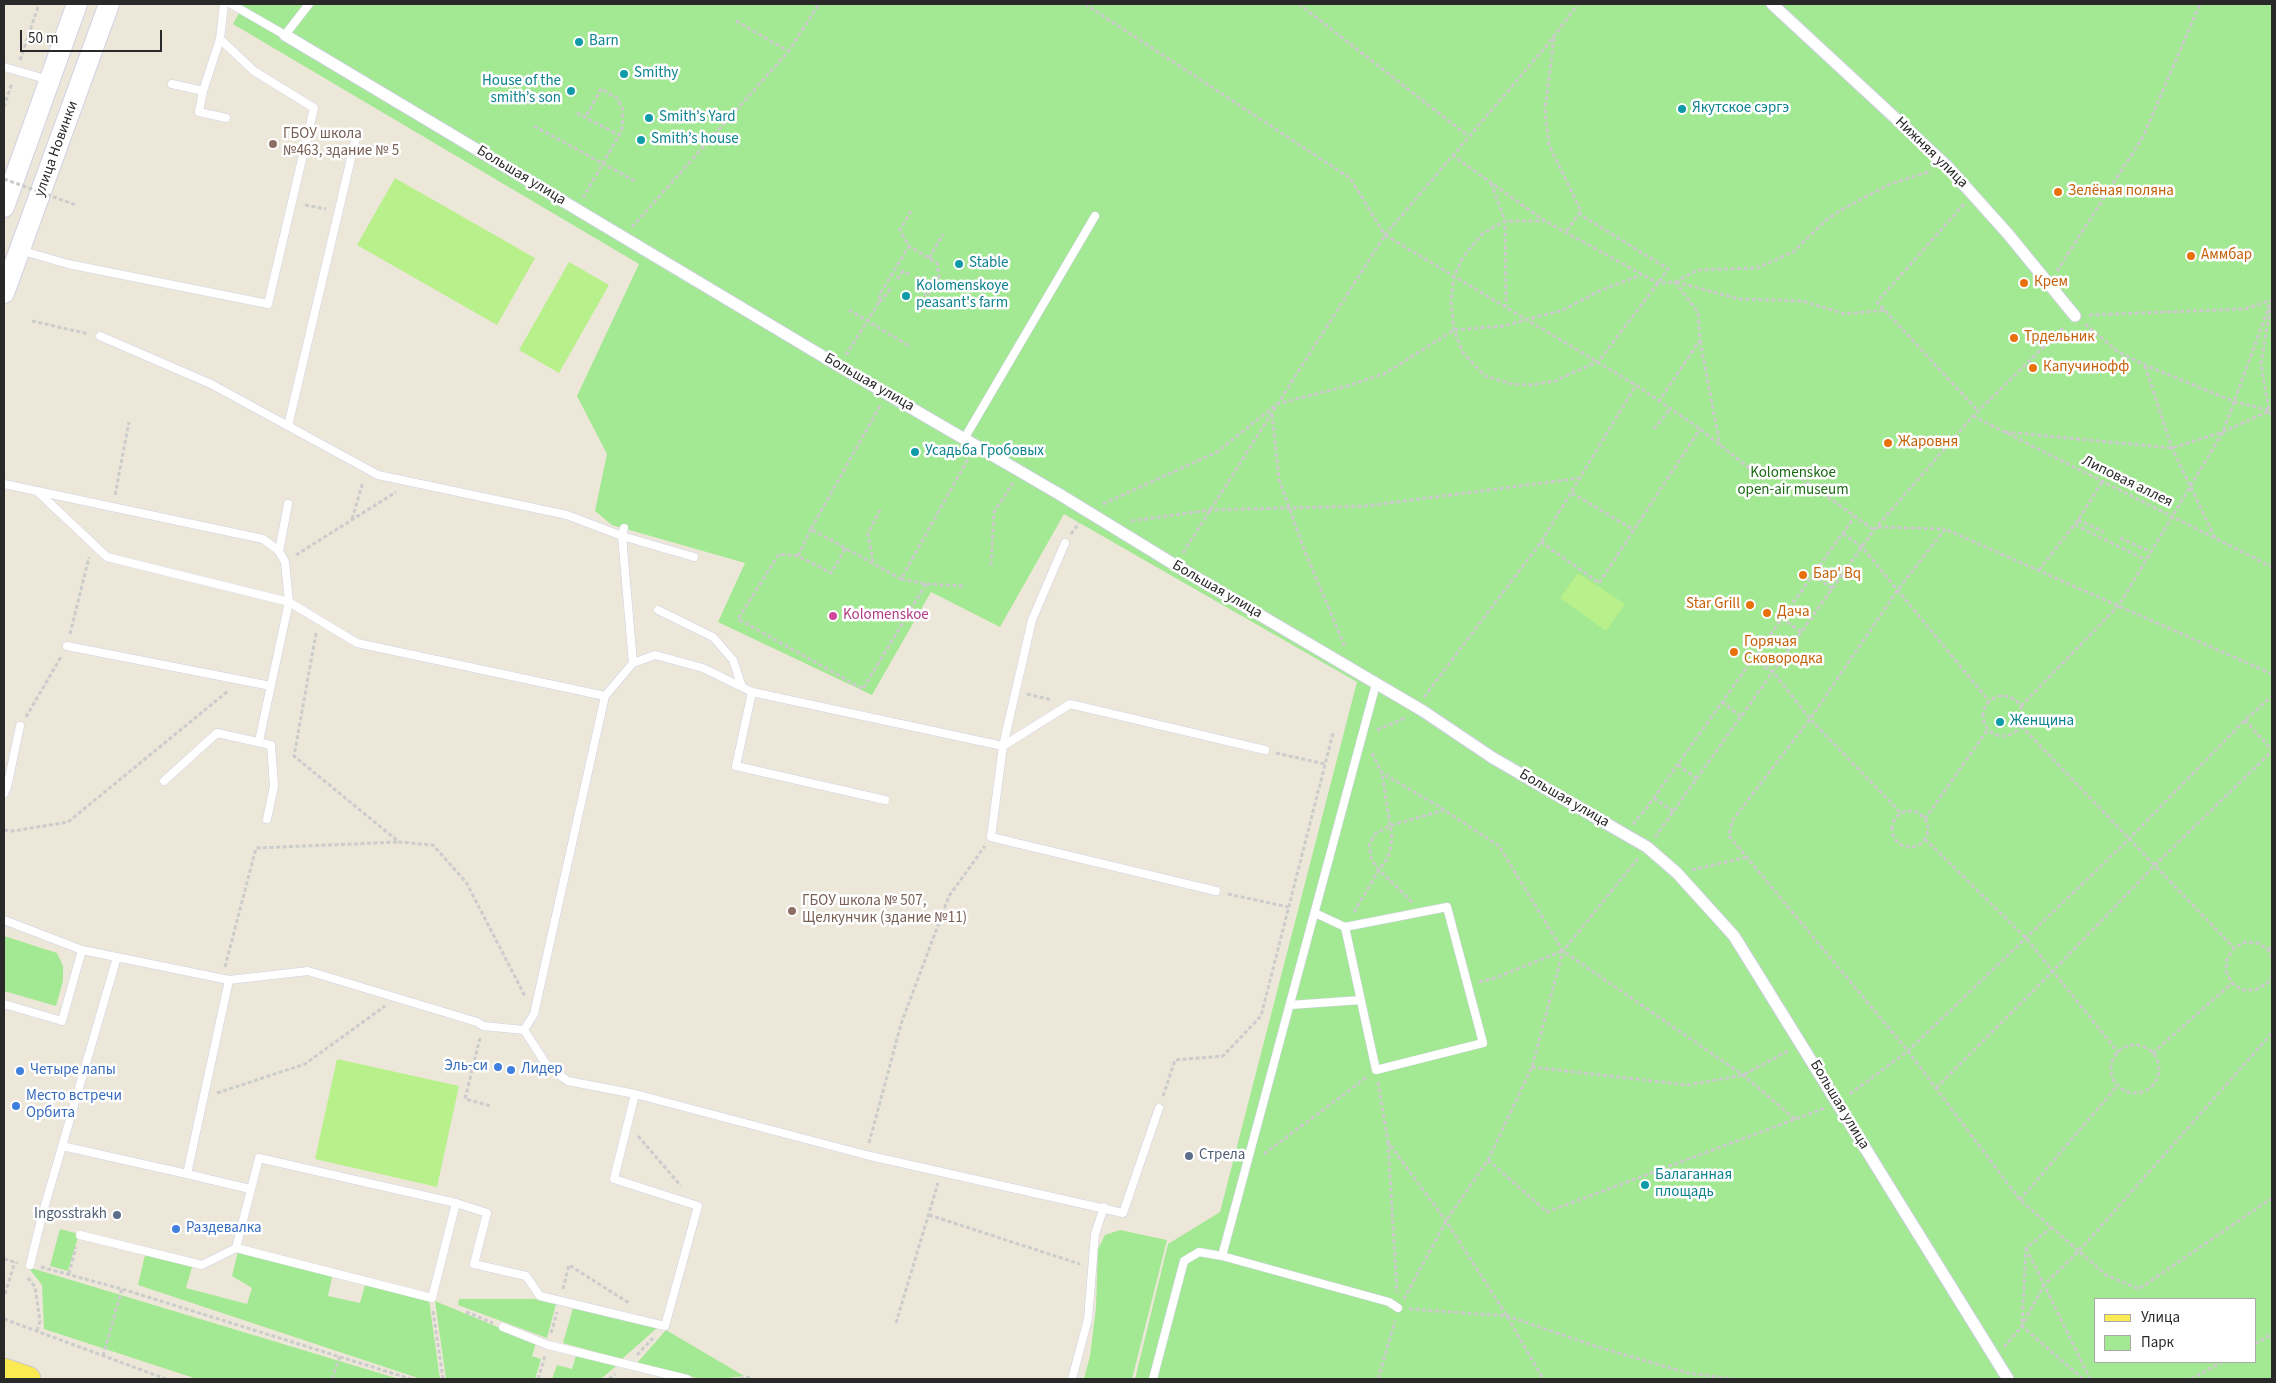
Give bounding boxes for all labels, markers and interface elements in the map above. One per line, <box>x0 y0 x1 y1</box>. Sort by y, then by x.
scale bar <box>22 20 165 52</box>
text: 50 m <box>28 28 58 49</box>
place label: Barn <box>589 33 619 51</box>
marker: Barn <box>573 36 585 48</box>
place label: Smithy <box>634 65 678 83</box>
marker: Smithy <box>618 68 630 80</box>
place label: House of the smith’s son <box>482 73 561 108</box>
marker: House of the smith’s son <box>565 85 577 97</box>
street label: улица Новинки <box>31 99 83 199</box>
place label: Якутское сэргэ <box>1692 100 1789 118</box>
marker: Якутское сэргэ <box>1676 103 1688 115</box>
place label: Smith’s Yard <box>659 109 736 127</box>
marker: Smith’s Yard <box>643 112 655 124</box>
street label: Нижняя улица <box>1891 114 1971 192</box>
place label: ГБОУ школа №463, здание № 5 <box>283 126 399 161</box>
place label: Smith’s house <box>651 131 739 149</box>
marker: Smith’s house <box>635 134 647 146</box>
marker: ГБОУ школа №463, здание № 5 <box>267 138 279 150</box>
street label: Большая улица <box>473 142 569 210</box>
place label: Зелёная поляна <box>2068 183 2174 201</box>
marker: Зелёная поляна <box>2052 186 2064 198</box>
place label: Аммбар <box>2201 247 2252 265</box>
marker: Аммбар <box>2185 250 2197 262</box>
place label: Stable <box>969 255 1009 273</box>
marker: Stable <box>953 258 965 270</box>
place label: Крем <box>2034 274 2068 292</box>
marker: Крем <box>2018 277 2030 289</box>
place label: Kolomenskoye peasant's farm <box>916 278 1009 313</box>
marker: Kolomenskoye peasant's farm <box>900 290 912 302</box>
place label: Трдельник <box>2024 329 2095 347</box>
marker: Трдельник <box>2008 332 2020 344</box>
street label: Большая улица <box>821 350 917 416</box>
place label: Капучинофф <box>2043 359 2129 377</box>
marker: Капучинофф <box>2027 362 2039 374</box>
place label: Жаровня <box>1898 434 1958 452</box>
marker: Жаровня <box>1882 437 1894 449</box>
place label: Усадьба Гробовых <box>925 443 1044 461</box>
marker: Усадьба Гробовых <box>909 446 921 458</box>
street label: Липовая аллея <box>2079 452 2175 512</box>
park label: Kolomenskoe open-air museum <box>1737 465 1849 500</box>
street label: Большая улица <box>1169 557 1265 623</box>
place label: Бар' Bq <box>1813 566 1861 584</box>
marker: Бар' Bq <box>1797 569 1809 581</box>
place label: Star Grill <box>1686 596 1740 614</box>
marker: Star Grill <box>1744 599 1756 611</box>
place label: Дача <box>1777 604 1809 622</box>
place label: Kolomenskoe <box>843 607 929 625</box>
marker: Дача <box>1761 607 1773 619</box>
marker: Kolomenskoe <box>827 610 839 622</box>
place label: Горячая Сковородка <box>1744 634 1823 669</box>
marker: Горячая Сковородка <box>1728 646 1740 658</box>
place label: Женщина <box>2010 713 2074 731</box>
marker: Женщина <box>1994 716 2006 728</box>
street label: Большая улица <box>1516 766 1612 832</box>
place label: ГБОУ школа № 507, Щелкунчик (здание №11) <box>802 893 967 928</box>
marker: ГБОУ школа № 507, Щелкунчик (здание №11) <box>786 905 798 917</box>
street label: Большая улица <box>1805 1057 1873 1153</box>
place label: Эль-си <box>444 1058 488 1076</box>
marker: Эль-си <box>492 1061 504 1073</box>
place label: Лидер <box>521 1061 563 1079</box>
place label: Четыре лапы <box>30 1062 116 1080</box>
marker: Лидер <box>505 1064 517 1076</box>
marker: Четыре лапы <box>14 1065 26 1077</box>
place label: Место встречи Орбита <box>26 1088 122 1123</box>
marker: Место встречи Орбита <box>10 1100 22 1112</box>
place label: Стрела <box>1199 1147 1245 1165</box>
marker: Стрела <box>1183 1150 1195 1162</box>
place label: Балаганная площадь <box>1655 1167 1732 1202</box>
marker: Балаганная площадь <box>1639 1179 1651 1191</box>
place label: Ingosstrakh <box>34 1206 107 1224</box>
marker: Ingosstrakh <box>111 1209 123 1221</box>
place label: Раздевалка <box>186 1220 262 1238</box>
marker: Раздевалка <box>170 1223 182 1235</box>
legend <box>2094 1298 2256 1363</box>
text: Улица <box>2141 1307 2180 1328</box>
text: Парк <box>2141 1332 2174 1353</box>

